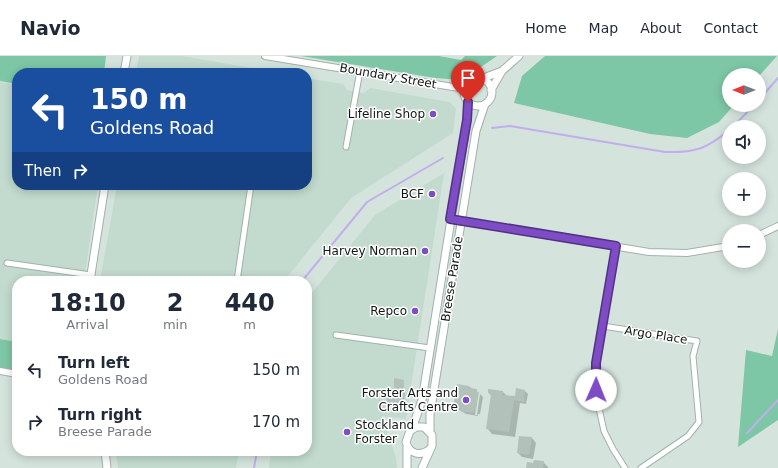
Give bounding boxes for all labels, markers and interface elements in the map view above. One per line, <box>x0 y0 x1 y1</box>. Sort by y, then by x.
text: Navio <box>20 17 81 39</box>
text: Home <box>525 20 567 36</box>
text: Map <box>589 20 618 36</box>
text: About <box>640 20 682 36</box>
text: Contact <box>704 20 758 36</box>
street label: Boundary Street <box>338 61 438 91</box>
pin <box>451 61 485 102</box>
icon: arrive <box>457 67 479 89</box>
north arrow <box>722 68 766 112</box>
map controls <box>722 68 766 268</box>
text: 150 m <box>90 83 187 116</box>
icon: left <box>24 84 76 136</box>
place label: Lifeline Shop <box>348 107 425 121</box>
marker: Lifeline Shop <box>428 109 438 119</box>
text: Goldens Road <box>90 117 214 138</box>
button: sound <box>722 120 766 164</box>
icon: right <box>69 160 91 182</box>
text: Then <box>24 162 61 180</box>
button: + <box>722 172 766 216</box>
place label: BCF <box>401 187 424 201</box>
marker: BCF <box>427 189 437 199</box>
button: − <box>722 224 766 268</box>
street label: Breese Parade <box>438 235 466 323</box>
place label: Harvey Norman <box>323 244 417 258</box>
marker: Harvey Norman <box>420 246 430 256</box>
text: 18:10 <box>49 289 126 317</box>
text: 2 <box>167 289 183 317</box>
text: 440 <box>225 289 275 317</box>
place label: Repco <box>370 304 407 318</box>
marker: Repco <box>410 306 420 316</box>
text: Arrival <box>66 317 109 332</box>
text: min <box>163 317 187 332</box>
text: m <box>243 317 256 332</box>
street label: Argo Place <box>623 323 689 347</box>
text: Turn left <box>58 354 130 372</box>
icon: left <box>24 359 46 381</box>
text: 150 m <box>252 361 300 379</box>
position arrow <box>575 369 617 411</box>
text: Goldens Road <box>58 372 148 387</box>
place label: Forster Arts and Crafts Centre <box>362 386 458 414</box>
marker: Forster Arts and Crafts Centre <box>461 395 471 405</box>
text: Turn right <box>58 406 142 424</box>
icon: right <box>24 411 46 433</box>
text: 170 m <box>252 413 300 431</box>
place label: Stockland Forster <box>355 418 414 446</box>
text: Breese Parade <box>58 424 152 439</box>
marker: Stockland Forster <box>342 427 352 437</box>

